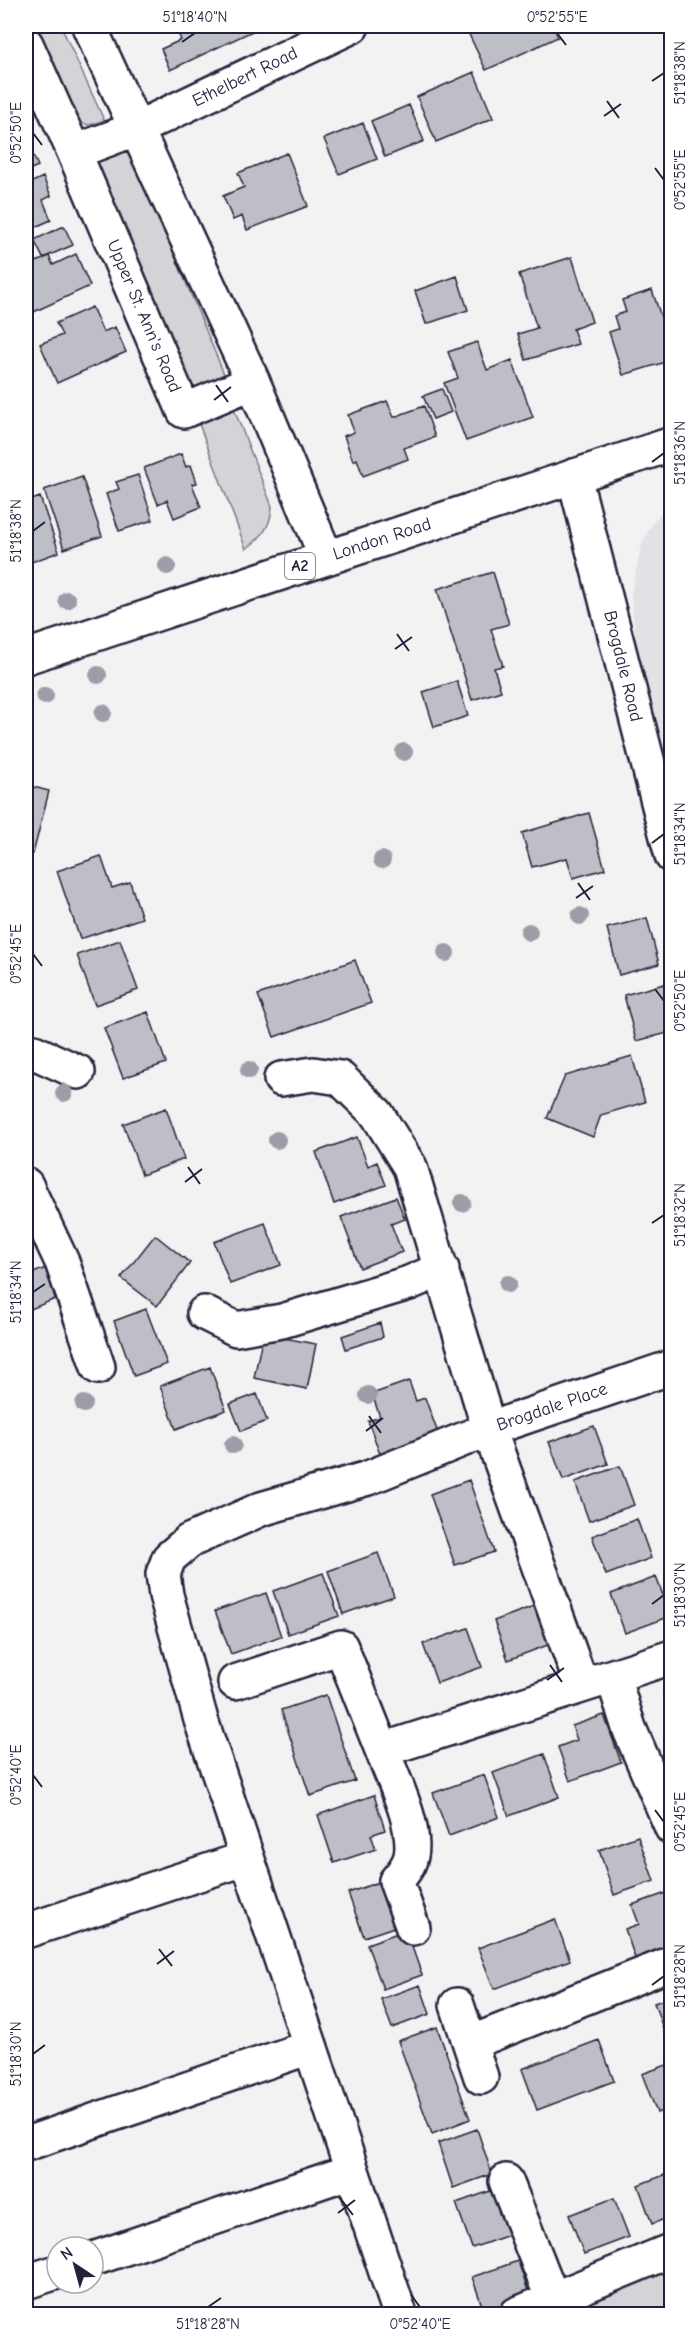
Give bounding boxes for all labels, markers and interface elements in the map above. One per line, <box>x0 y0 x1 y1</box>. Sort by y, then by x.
text: 51°18'40"N <box>163 8 227 26</box>
text: 0°52'55"E <box>526 8 588 26</box>
text: 51°18'38"N <box>671 41 689 105</box>
street label: Ethelbert Road <box>189 42 301 112</box>
text: 0°52'50"E <box>7 102 25 164</box>
text: 0°52'55"E <box>671 149 689 211</box>
street label: Upper St. Ann's Road <box>102 236 186 396</box>
text: 51°18'36"N <box>671 421 689 485</box>
text: 51°18'38"N <box>7 499 25 563</box>
street label: London Road <box>330 513 434 565</box>
road number: A2 <box>285 553 315 579</box>
street label: Brogdale Road <box>599 608 647 724</box>
text: 51°18'34"N <box>671 802 689 866</box>
text: 0°52'45"E <box>7 924 25 984</box>
text: 0°52'50"E <box>671 970 689 1032</box>
text: 51°18'32"N <box>671 1183 689 1247</box>
text: 51°18'34"N <box>7 1260 25 1324</box>
street label: Brogdale Place <box>494 1378 610 1436</box>
text: 51°18'30"N <box>671 1562 689 1628</box>
text: 0°52'40"E <box>7 1744 25 1806</box>
text: 0°52'45"E <box>671 1792 689 1852</box>
text: 51°18'28"N <box>671 1944 689 2008</box>
text: 51°18'30"N <box>7 2021 25 2087</box>
north arrow <box>45 2235 105 2295</box>
text: N <box>57 2243 76 2264</box>
text: 51°18'28"N <box>176 2315 240 2333</box>
text: 0°52'40"E <box>389 2315 451 2333</box>

